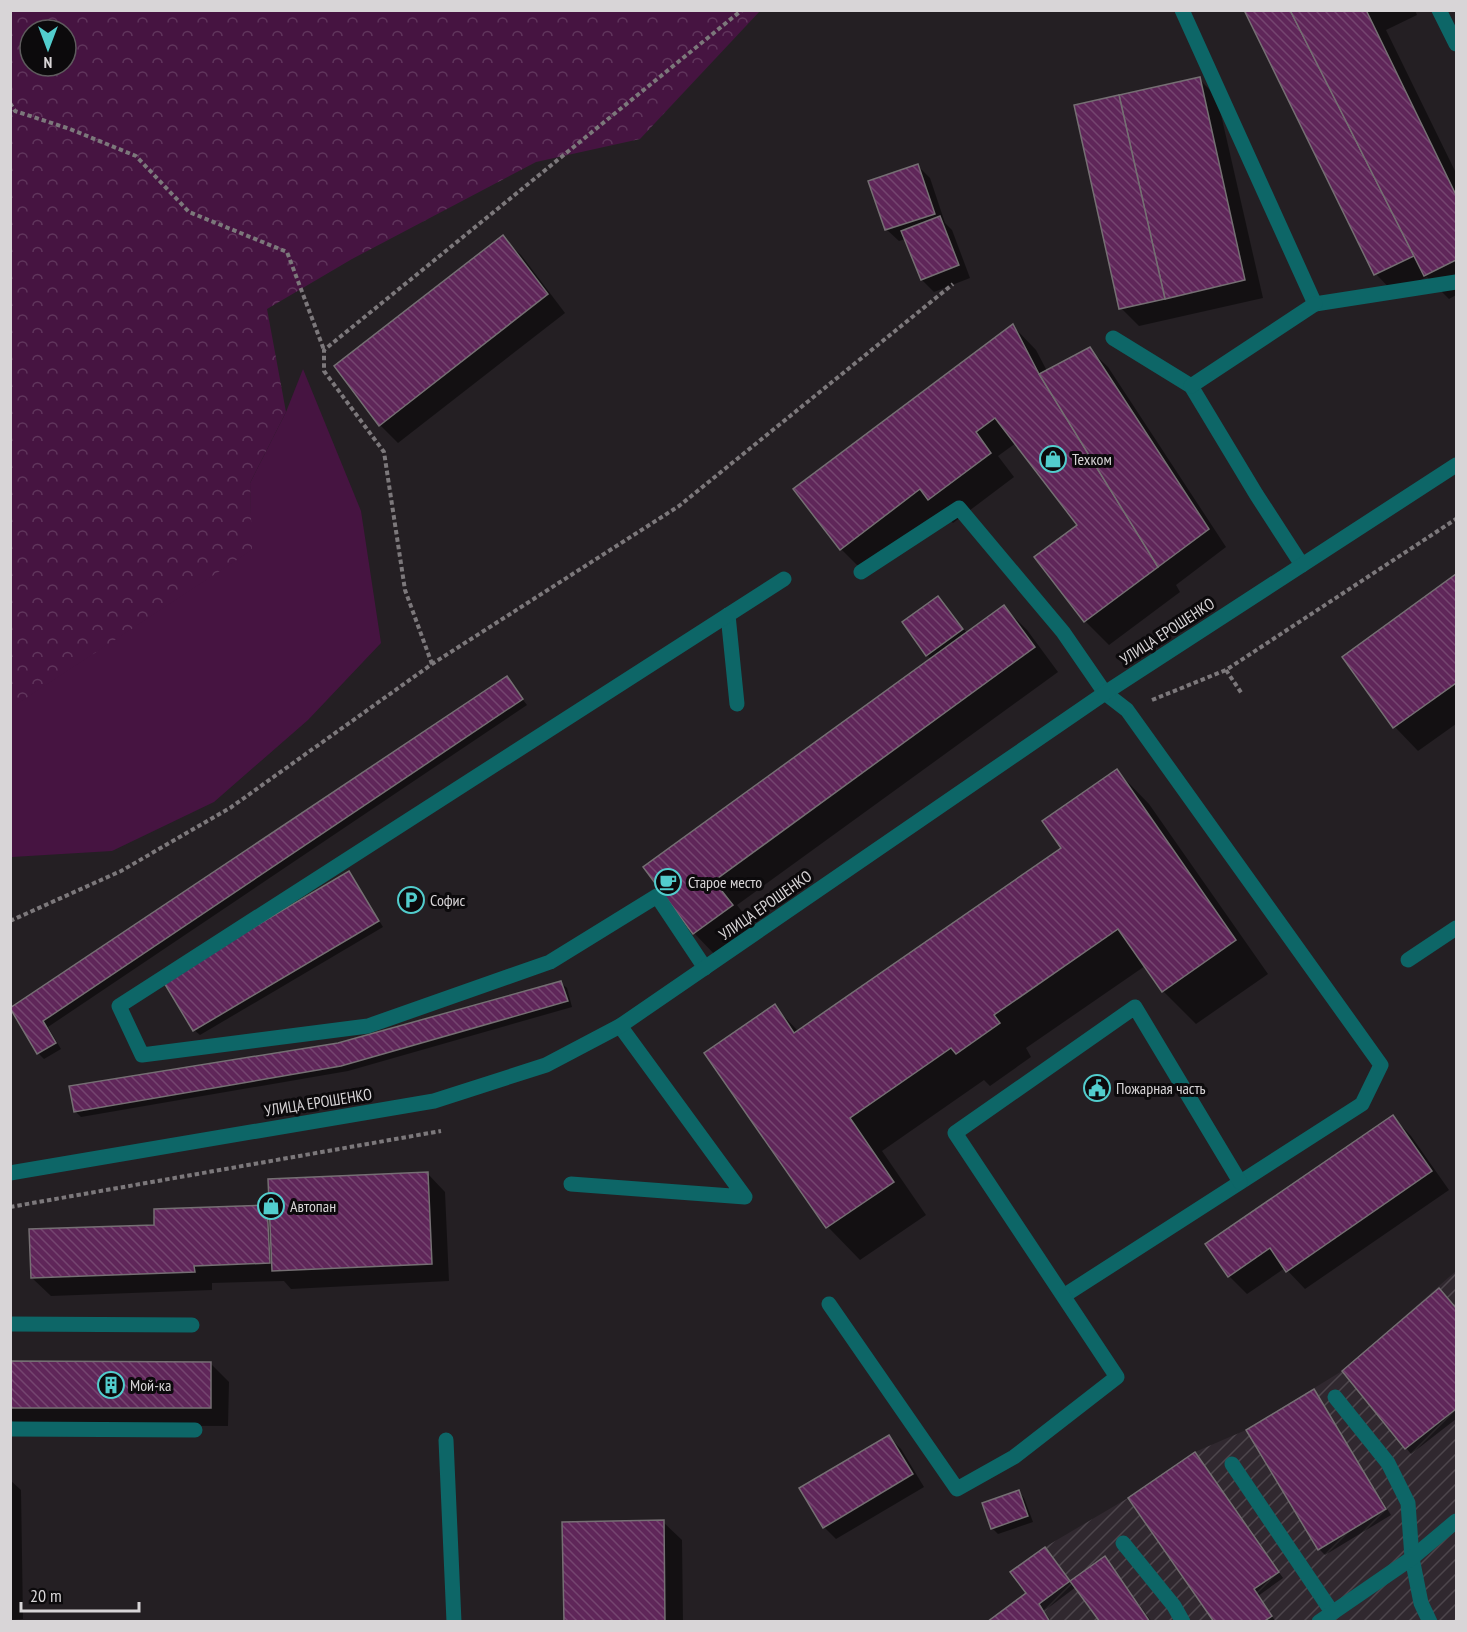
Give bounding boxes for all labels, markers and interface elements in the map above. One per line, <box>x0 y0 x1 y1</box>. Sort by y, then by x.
north arrow <box>18 18 78 78</box>
text: N <box>44 53 52 73</box>
shop icon: Техком <box>1038 444 1068 474</box>
place label: Техком <box>1072 449 1112 469</box>
street label: УЛИЦА ЕРОШЕНКО <box>1116 593 1218 669</box>
street label: УЛИЦА ЕРОШЕНКО <box>715 866 815 944</box>
cafe icon: Старое место <box>653 867 683 897</box>
place label: Старое место <box>688 872 762 892</box>
parking icon: Софис <box>396 885 426 915</box>
place label: Софис <box>430 890 466 910</box>
public building icon: Пожарная часть <box>1082 1073 1112 1103</box>
place label: Пожарная часть <box>1116 1078 1206 1098</box>
street label: УЛИЦА ЕРОШЕНКО <box>263 1084 373 1120</box>
shop icon: Автопан <box>256 1191 286 1221</box>
place label: Автопан <box>290 1196 336 1216</box>
building icon: Мой-ка <box>96 1370 126 1400</box>
place label: Мой-ка <box>130 1375 171 1395</box>
scale bar <box>21 1575 140 1613</box>
text: 20 m <box>30 1584 62 1607</box>

